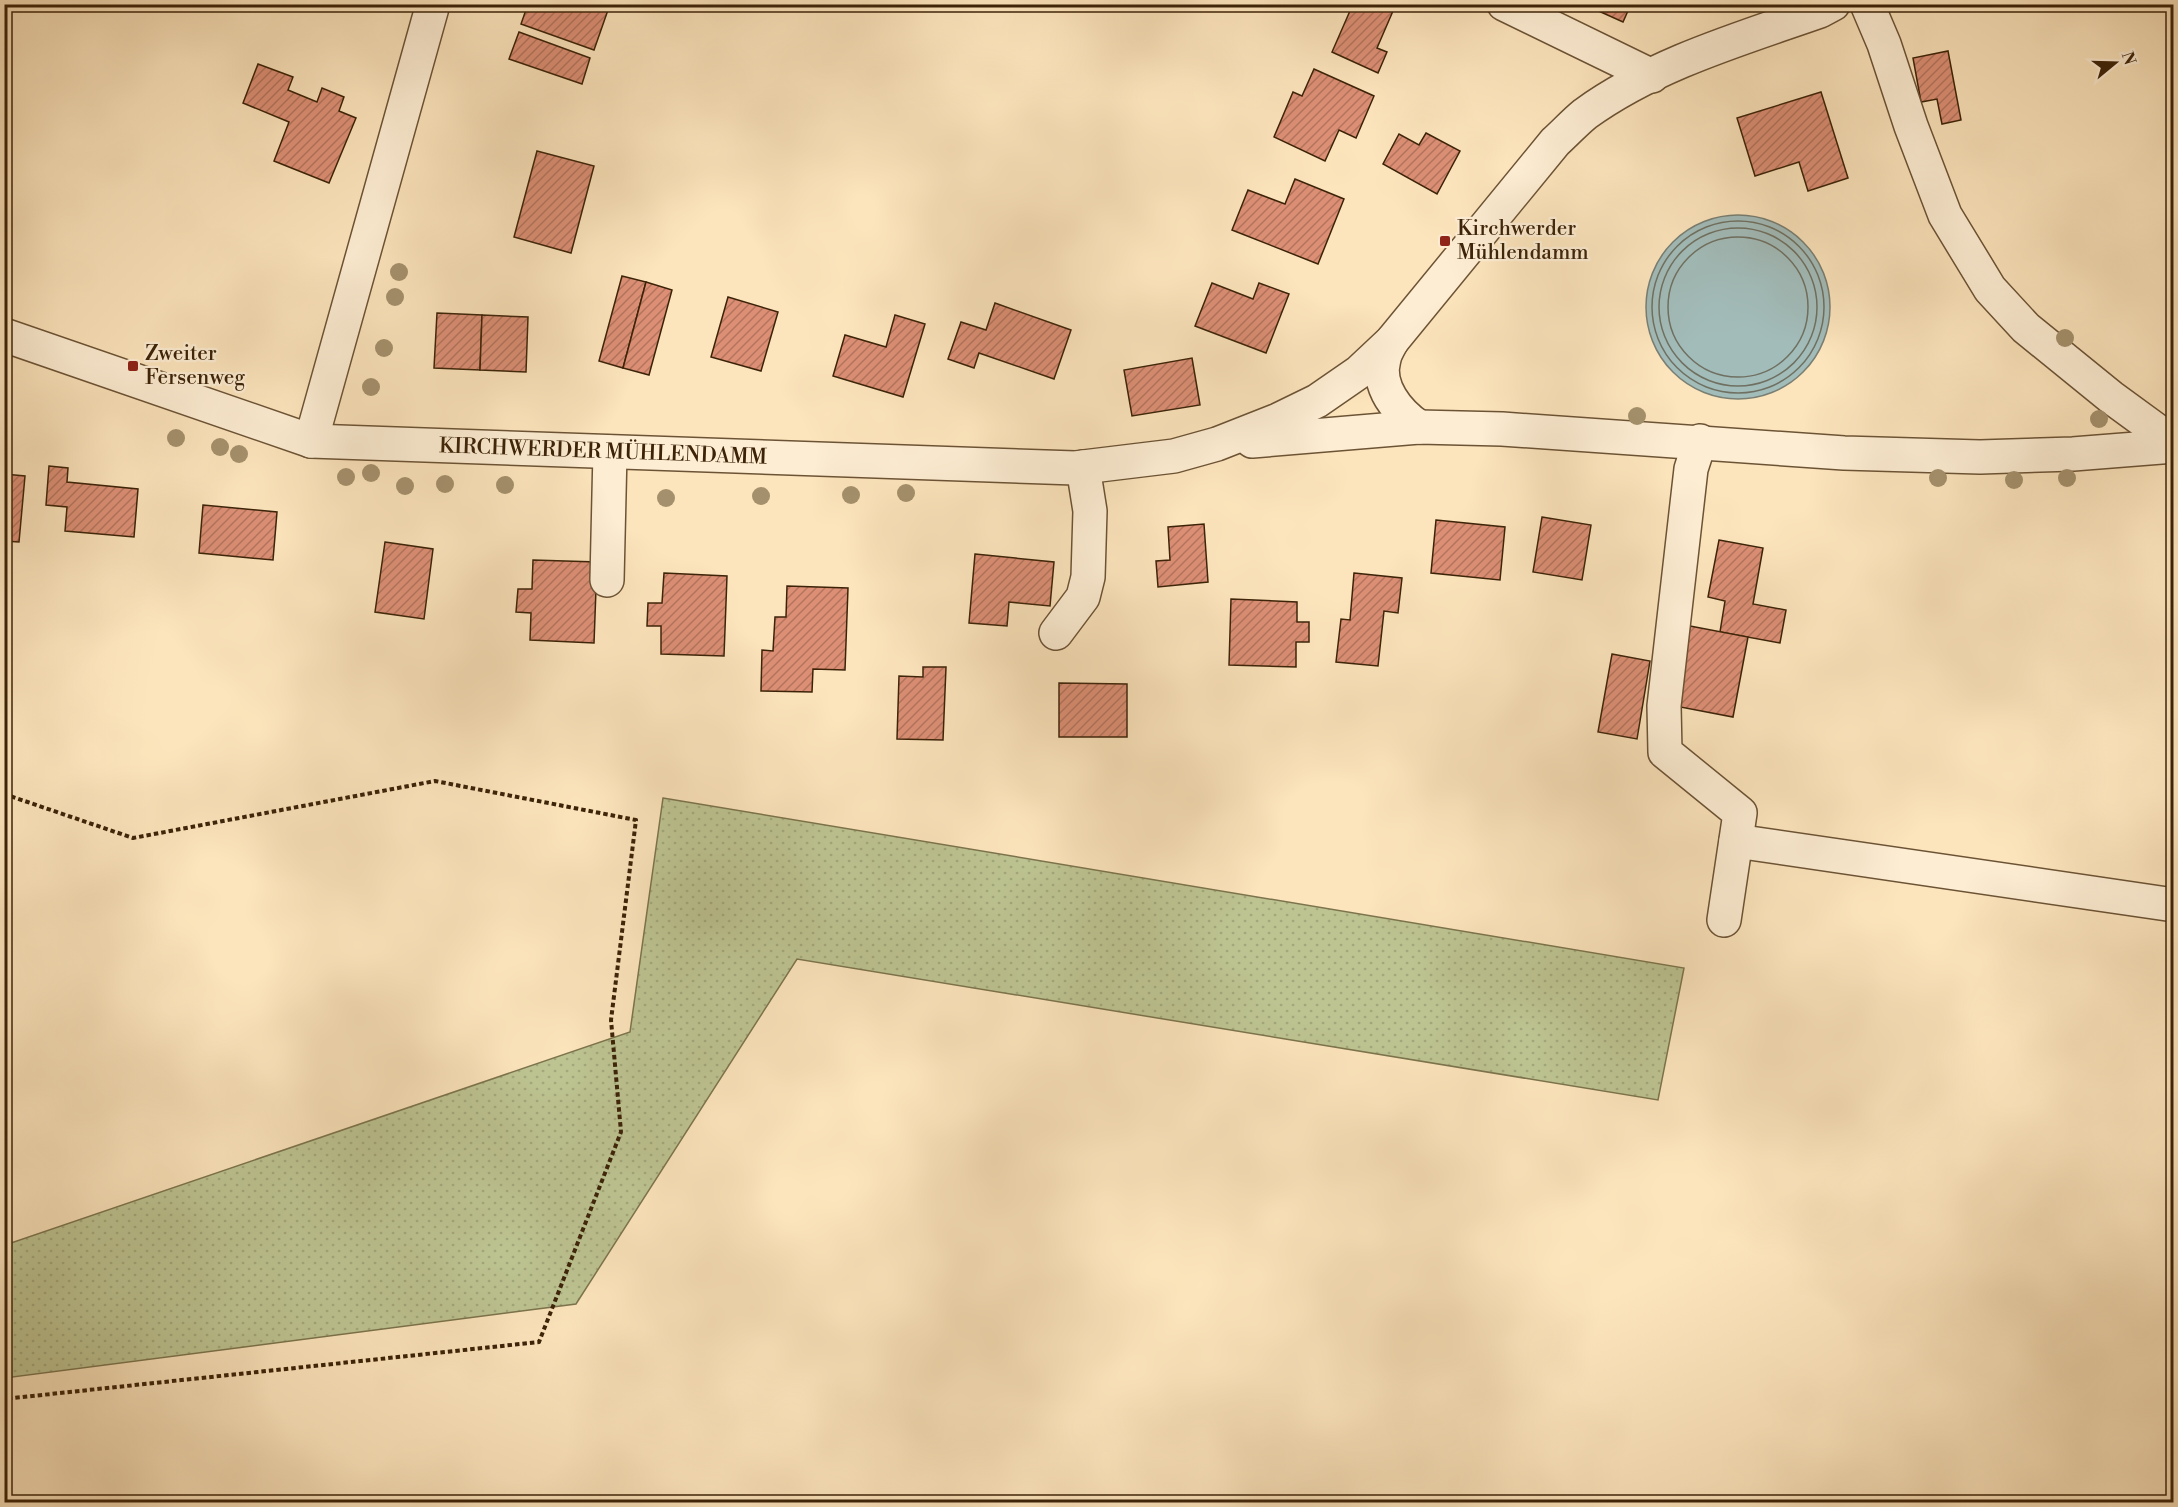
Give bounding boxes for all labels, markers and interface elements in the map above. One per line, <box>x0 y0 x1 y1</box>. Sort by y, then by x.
north arrow <box>2085 33 2145 93</box>
text: N <box>2117 49 2140 68</box>
place label: Kirchwerder Mühlendamm <box>1457 216 1589 266</box>
marker: Kirchwerder Mühlendamm <box>1438 234 1452 248</box>
place label: Zweiter Fersenweg <box>145 341 245 391</box>
marker: Zweiter Fersenweg <box>126 359 140 373</box>
street label: KIRCHWERDER MÜHLENDAMM <box>438 431 768 471</box>

